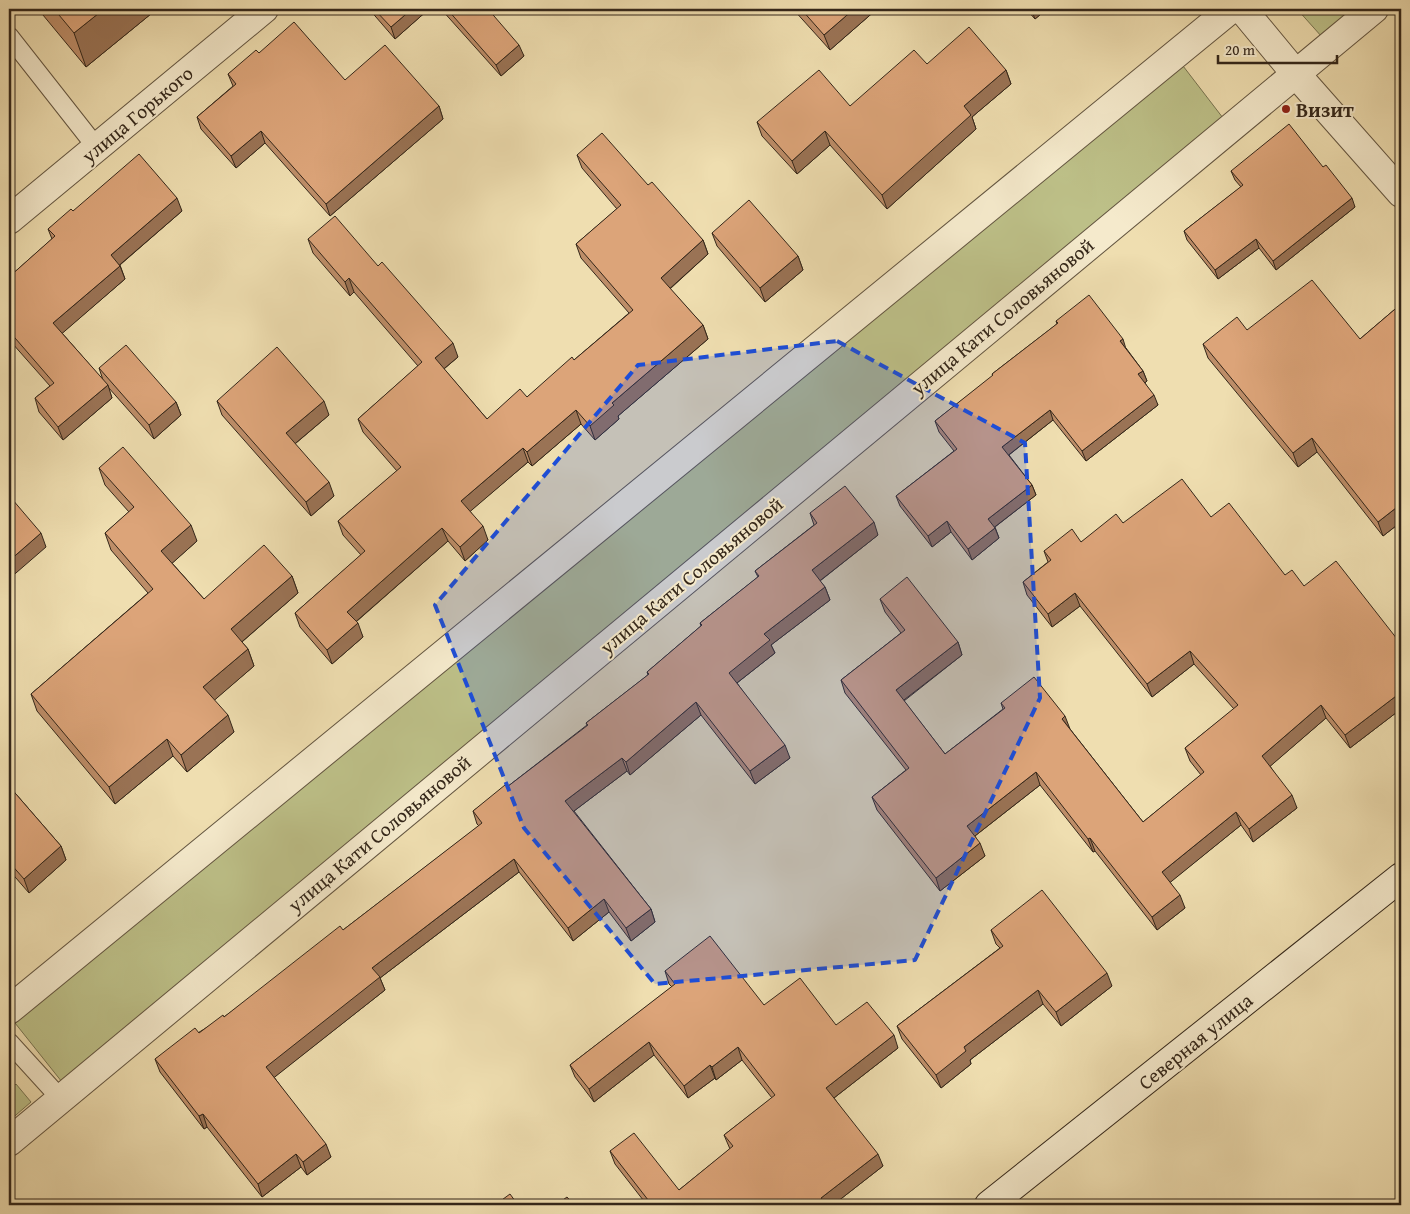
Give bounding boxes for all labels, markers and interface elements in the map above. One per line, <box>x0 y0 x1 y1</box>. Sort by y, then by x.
scale bar <box>1218 32 1336 64</box>
text: 20 m <box>1225 39 1256 60</box>
street label: улица Горького <box>74 59 199 170</box>
place label: Визит <box>1296 95 1354 124</box>
marker: Визит <box>1280 103 1292 115</box>
street label: улица Кати Соловьяновой <box>903 230 1100 402</box>
street label: улица Кати Соловьяновой <box>592 489 789 661</box>
street label: улица Кати Соловьяновой <box>280 747 477 919</box>
street label: Северная улица <box>1132 985 1259 1096</box>

